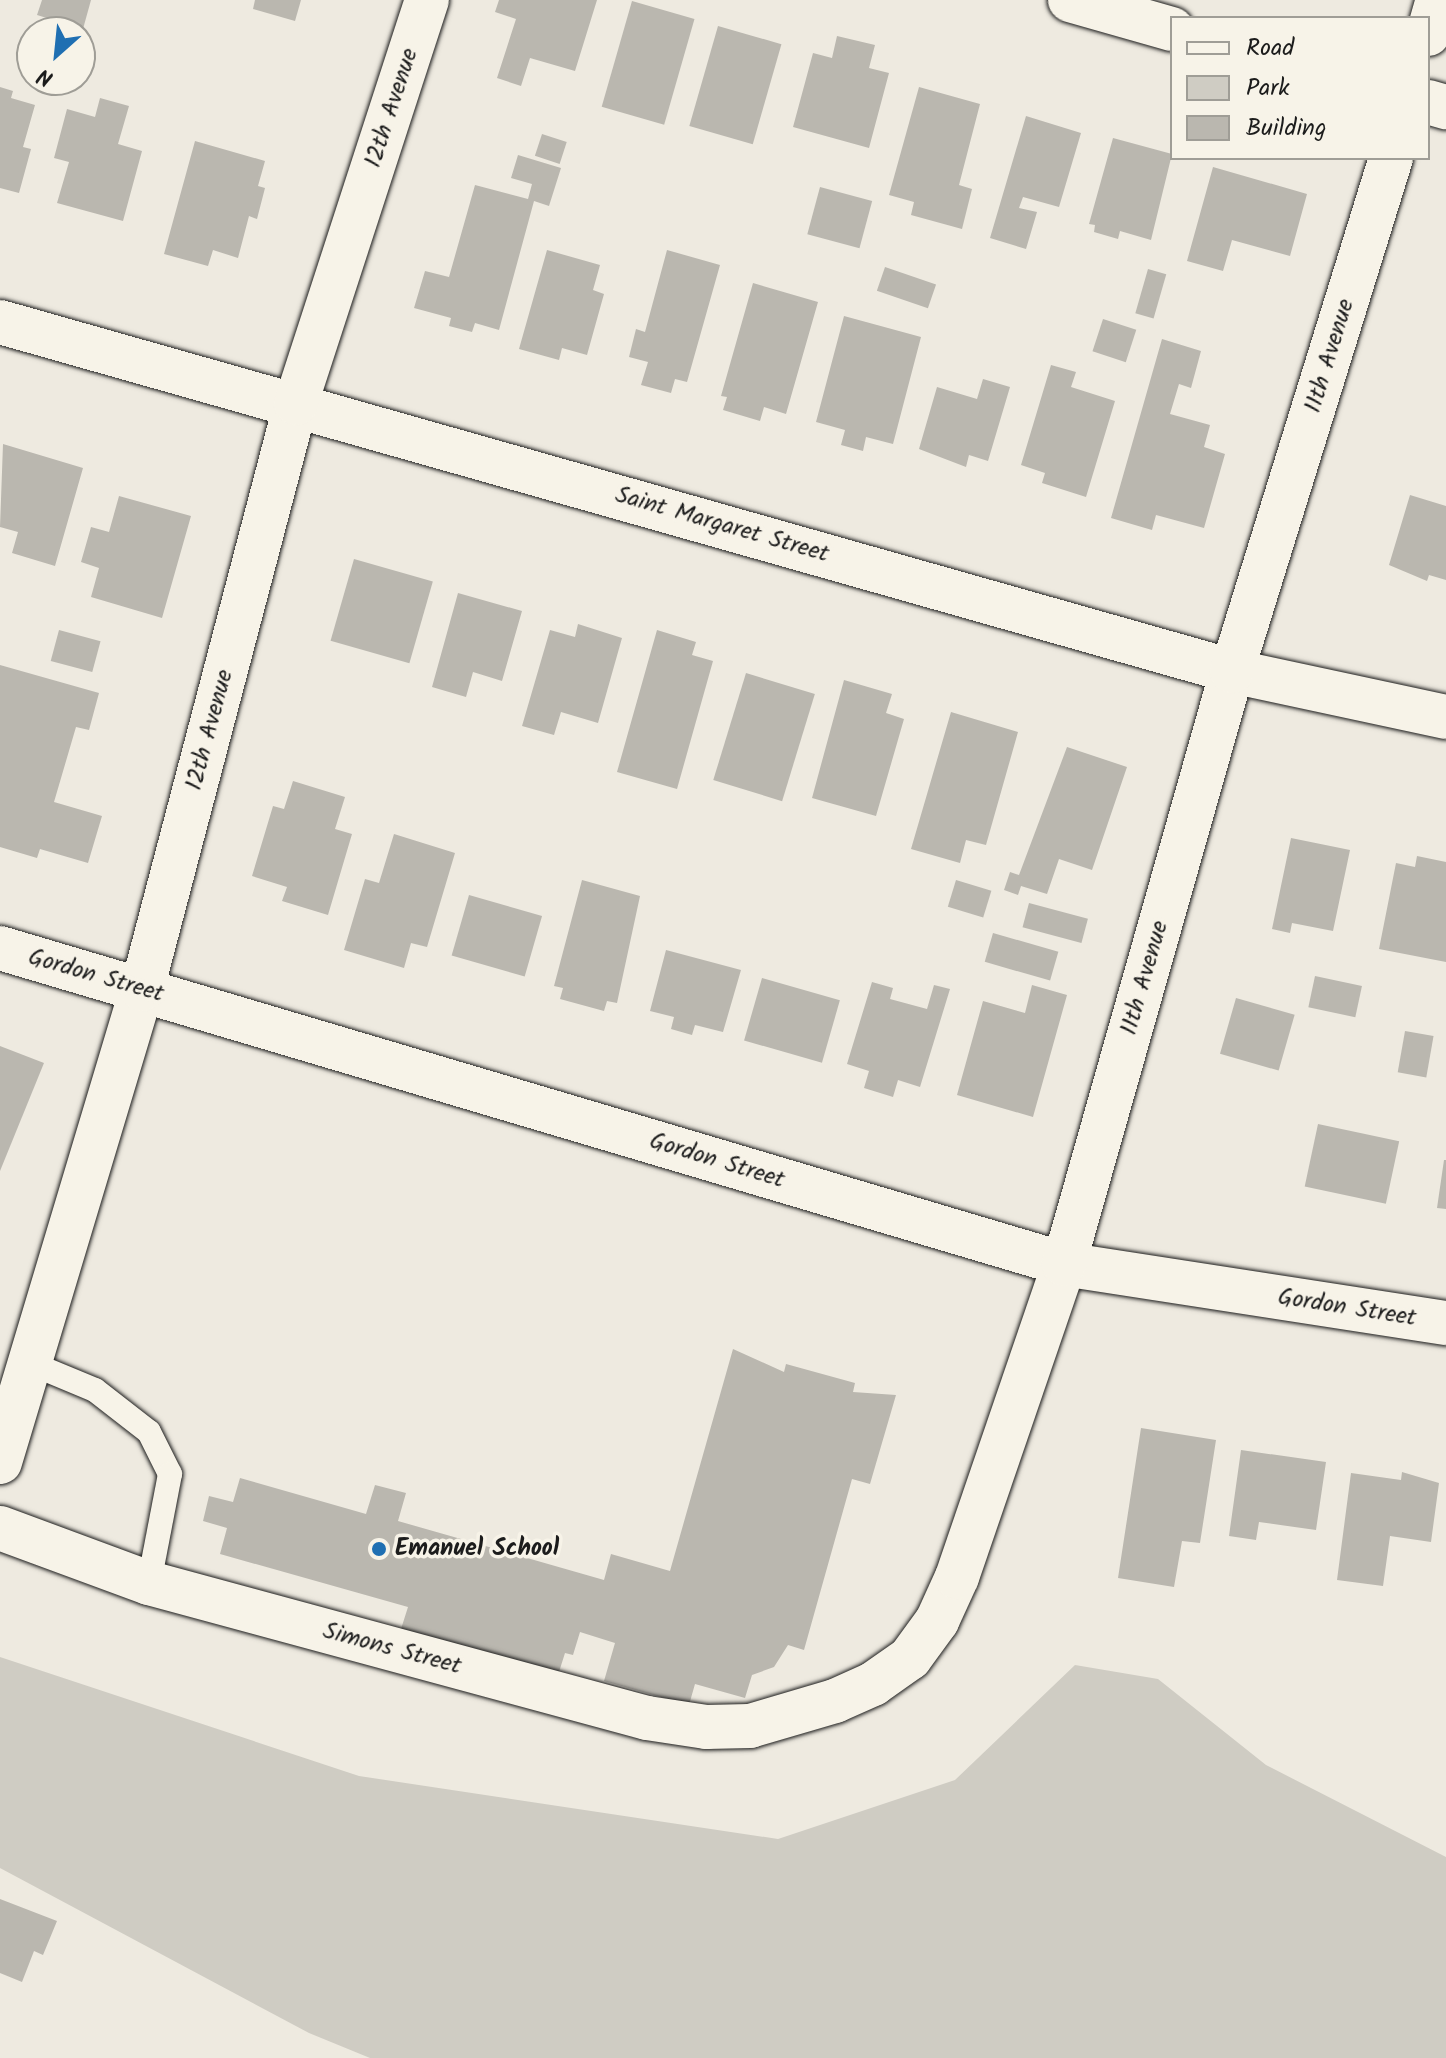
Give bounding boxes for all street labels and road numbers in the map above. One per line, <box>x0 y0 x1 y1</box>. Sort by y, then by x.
street label: 12th Avenue <box>359 45 425 171</box>
street label: 11th Avenue <box>1299 296 1361 416</box>
street label: Saint Margaret Street <box>612 481 832 569</box>
street label: 12th Avenue <box>180 666 240 794</box>
street label: 11th Avenue <box>1115 918 1175 1038</box>
street label: Gordon Street <box>25 943 167 1009</box>
street label: Gordon Street <box>646 1127 788 1195</box>
street label: Gordon Street <box>1276 1283 1418 1333</box>
street label: Simons Street <box>320 1617 464 1681</box>

